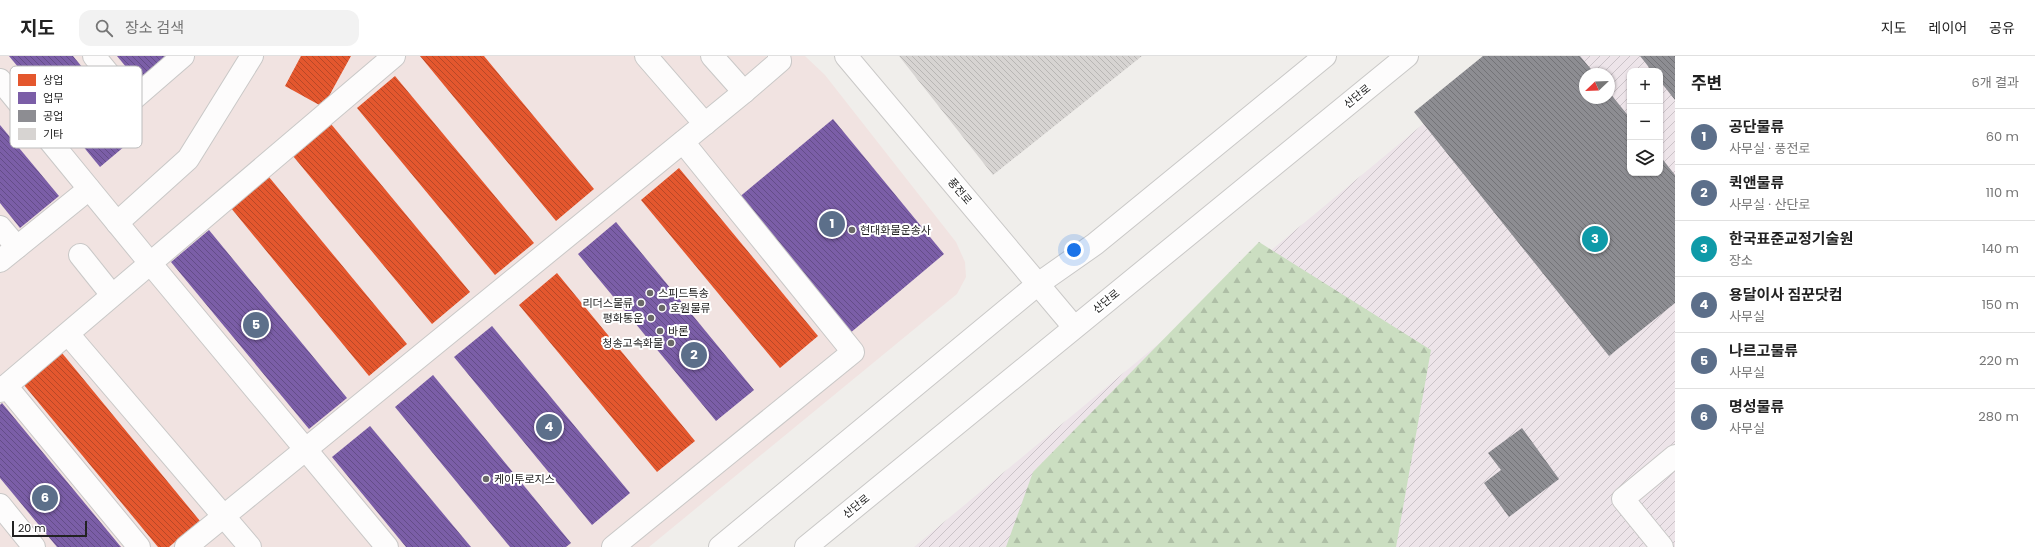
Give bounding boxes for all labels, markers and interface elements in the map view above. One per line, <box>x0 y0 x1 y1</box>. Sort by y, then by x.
search box <box>79 10 359 46</box>
text: 지도 <box>20 15 55 42</box>
icon: search <box>93 17 115 39</box>
text: 장소 검색 <box>125 17 184 38</box>
text: 지도 <box>1881 18 1907 38</box>
text: 레이어 <box>1929 18 1967 38</box>
text: 공유 <box>1989 18 2015 38</box>
legend <box>10 66 142 148</box>
north arrow <box>1579 68 1615 104</box>
map controls <box>1627 68 1663 176</box>
button: + <box>1627 68 1663 104</box>
text: 주변 <box>1691 71 1722 95</box>
text: 상업 <box>43 72 63 88</box>
text: 6개 결과 <box>1971 73 2019 92</box>
street label: 산단로 <box>1340 80 1374 112</box>
text: 업무 <box>43 90 63 106</box>
button: − <box>1627 104 1663 140</box>
text: 공업 <box>43 108 63 124</box>
text: 공단물류 <box>1729 116 1784 137</box>
text: 기타 <box>43 126 63 142</box>
text: 1 <box>1702 127 1706 146</box>
text: 60 m <box>1986 127 2019 146</box>
text: 사무실 · 풍전로 <box>1729 139 1810 158</box>
button: layers <box>1627 140 1663 176</box>
text: 퀵앤물류 <box>1729 172 1784 193</box>
street label: 풍전로 <box>944 174 976 208</box>
text: 2 <box>1700 183 1708 202</box>
text: 110 m <box>1986 183 2019 202</box>
text: 사무실 · 산단로 <box>1729 195 1810 214</box>
pin: 1 <box>819 209 845 239</box>
place label: 현대화물운송사 <box>860 222 931 238</box>
pin: 3 <box>1582 224 1608 254</box>
marker: 현대화물운송사 <box>847 225 857 235</box>
text: 한국표준교정기술원 <box>1729 228 1853 249</box>
text: 3 <box>1700 239 1708 258</box>
text: 140 m <box>1982 239 2019 258</box>
your location <box>1064 240 1084 260</box>
text: 장소 <box>1729 251 1753 270</box>
text: 용달이사 짐꾼닷컴 <box>1729 284 1843 305</box>
place label: 스피드특송 <box>658 285 709 301</box>
street label: 산단로 <box>1089 285 1123 317</box>
marker: 스피드특송 <box>645 288 655 298</box>
place label: 리더스물류 <box>582 295 633 311</box>
text: 4 <box>1700 295 1708 314</box>
text: 150 m <box>1982 295 2019 314</box>
marker: 리더스물류 <box>636 298 646 308</box>
place label: 호원물류 <box>670 300 710 316</box>
marker: 호원물류 <box>657 303 667 313</box>
text: 사무실 <box>1729 307 1765 326</box>
pin: 5 <box>243 310 269 340</box>
place label: 평화통운 <box>603 310 643 326</box>
marker: 평화통운 <box>646 313 656 323</box>
place label: 바론 <box>668 323 688 339</box>
marker: 바론 <box>655 326 665 336</box>
place label: 청송고속화물 <box>602 335 663 351</box>
marker: 청송고속화물 <box>666 338 676 348</box>
pin: 2 <box>681 340 707 370</box>
text: 나르고물류 <box>1729 340 1798 361</box>
text: 5 <box>1700 351 1708 370</box>
text: 220 m <box>1979 351 2019 370</box>
text: 사무실 <box>1729 363 1765 382</box>
text: 명성물류 <box>1729 396 1784 417</box>
text: 6 <box>1700 407 1708 426</box>
text: 280 m <box>1978 407 2019 426</box>
pin: 4 <box>536 412 562 442</box>
text: 사무실 <box>1729 419 1765 438</box>
place label: 케이투로지스 <box>494 471 555 487</box>
marker: 케이투로지스 <box>481 474 491 484</box>
pin: 6 <box>32 483 58 513</box>
street label: 산단로 <box>839 490 873 522</box>
scale bar <box>12 519 87 538</box>
text: 20 m <box>18 520 46 536</box>

